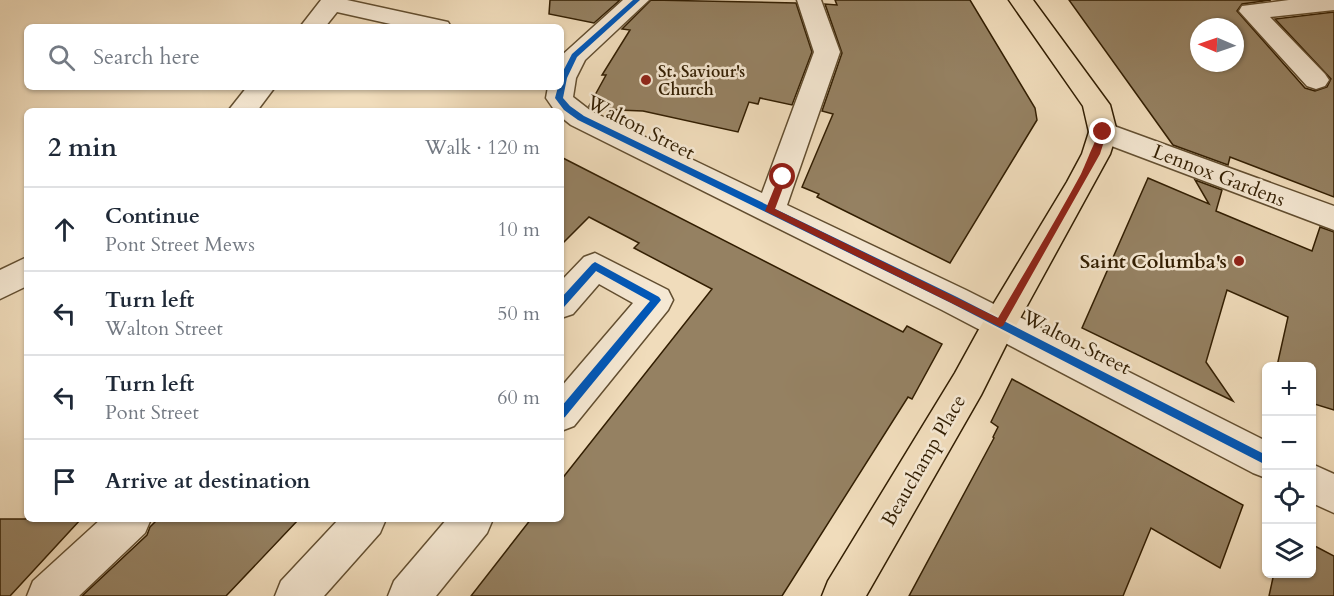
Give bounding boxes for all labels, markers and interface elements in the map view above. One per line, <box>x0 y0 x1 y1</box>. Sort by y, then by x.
north arrow <box>1190 18 1244 72</box>
search box <box>24 24 564 90</box>
icon: search <box>45 41 78 74</box>
text: Search here <box>93 42 200 72</box>
place label: St. Saviour's Church <box>658 61 745 101</box>
marker: St. Saviour's Church <box>639 73 653 87</box>
street label: Walton Street <box>581 88 700 167</box>
route end <box>1089 118 1115 144</box>
text: 2 min <box>48 130 117 165</box>
text: Walk · 120 m <box>425 134 540 161</box>
street label: Lennox Gardens <box>1149 138 1289 213</box>
route start <box>769 163 795 189</box>
text: Continue <box>105 201 200 231</box>
icon: ahead <box>48 213 81 246</box>
text: 10 m <box>497 216 540 243</box>
text: Pont Street Mews <box>105 231 255 258</box>
place label: Saint Columba's <box>1080 248 1227 275</box>
marker: Saint Columba's <box>1232 254 1246 268</box>
text: Turn left <box>105 285 194 315</box>
icon: left <box>48 297 81 330</box>
text: 50 m <box>497 300 540 327</box>
street label: Walton Street <box>1017 303 1136 382</box>
text: Walton Street <box>105 315 223 342</box>
map controls <box>1262 362 1316 578</box>
button: + <box>1262 362 1316 416</box>
text: Turn left <box>105 369 194 399</box>
icon: left <box>48 381 81 414</box>
text: 60 m <box>497 384 540 411</box>
street label: Beauchamp Place <box>875 390 972 531</box>
text: Pont Street <box>105 399 199 426</box>
button: − <box>1262 416 1316 470</box>
icon: arrive <box>48 465 81 498</box>
text: Arrive at destination <box>105 466 310 496</box>
button: locate <box>1262 470 1316 524</box>
button: layers <box>1262 524 1316 578</box>

